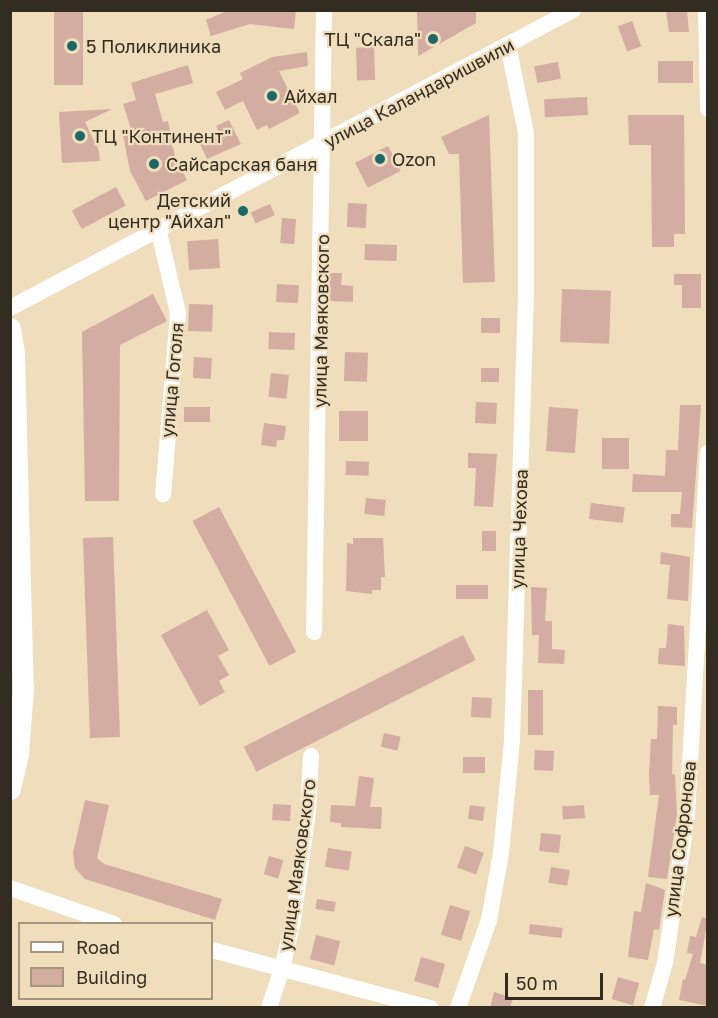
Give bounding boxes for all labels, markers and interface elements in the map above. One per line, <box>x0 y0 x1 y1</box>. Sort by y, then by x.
place label: ТЦ "Скала" <box>324 28 421 50</box>
marker: ТЦ "Скала" <box>426 32 440 46</box>
street label: улица Каландаришвили <box>320 34 518 152</box>
place label: 5 Поликлиника <box>86 35 221 57</box>
marker: 5 Поликлиника <box>63 37 81 55</box>
place label: Айхал <box>284 85 337 107</box>
marker: Айхал <box>265 89 279 103</box>
place label: ТЦ "Континент" <box>92 125 231 147</box>
marker: ТЦ "Континент" <box>73 129 87 143</box>
place label: Ozon <box>392 148 436 170</box>
marker: Ozon <box>373 152 387 166</box>
place label: Сайсарская баня <box>166 153 317 175</box>
marker: Сайсарская баня <box>147 157 161 171</box>
place label: Детский центр "Айхал" <box>108 190 231 232</box>
marker: Детский центр "Айхал" <box>236 204 250 218</box>
street label: улица Маяковского <box>309 234 333 408</box>
street label: улица Гоголя <box>156 321 188 439</box>
street label: улица Чехова <box>506 469 532 589</box>
street label: улица Софронова <box>660 759 700 919</box>
street label: улица Маяковского <box>274 778 320 952</box>
legend <box>18 922 213 1000</box>
text: Road <box>76 936 120 958</box>
scale bar <box>508 961 606 999</box>
text: Building <box>76 966 147 988</box>
text: 50 m <box>516 972 558 994</box>

